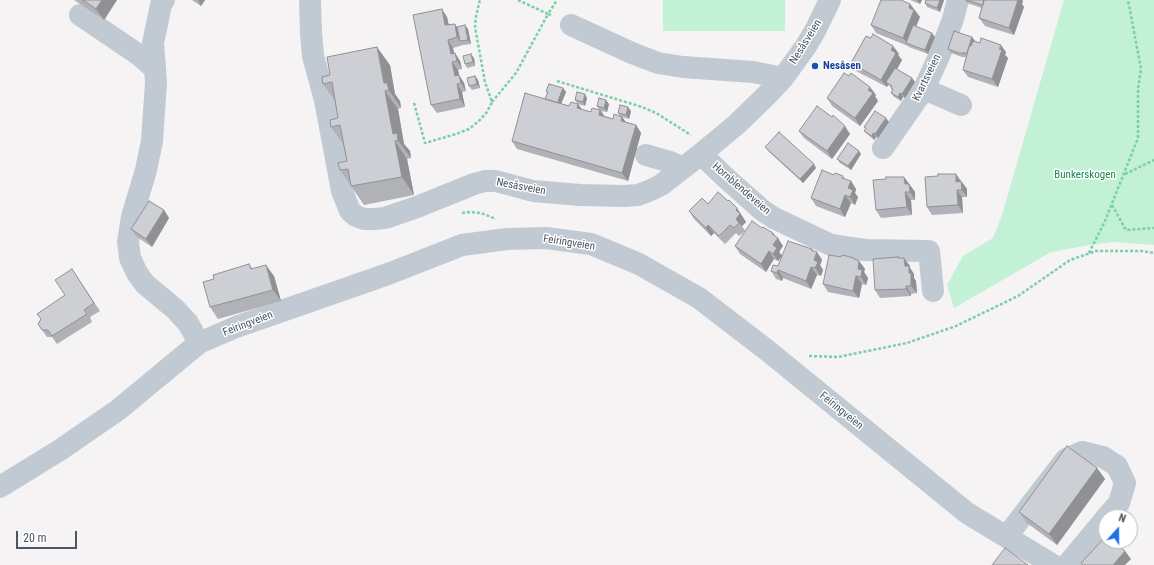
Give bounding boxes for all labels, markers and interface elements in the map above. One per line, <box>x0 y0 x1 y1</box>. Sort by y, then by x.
street label: Nesåsveien <box>787 17 825 67</box>
street label: Kvartsveien <box>910 52 944 104</box>
place label: Nesåsen <box>823 59 861 73</box>
marker: Nesåsen <box>810 61 820 71</box>
street label: Hornblendeveien <box>709 160 773 218</box>
park label: Bunkerskogen <box>1054 168 1116 182</box>
street label: Nesåsveien <box>495 176 547 198</box>
street label: Feiringveien <box>542 232 596 254</box>
street label: Feiringveien <box>221 308 275 340</box>
street label: Feiringveien <box>817 389 865 433</box>
north arrow <box>1098 509 1138 549</box>
text: N <box>1117 511 1128 526</box>
scale bar <box>18 523 79 549</box>
text: 20 m <box>23 531 47 545</box>

